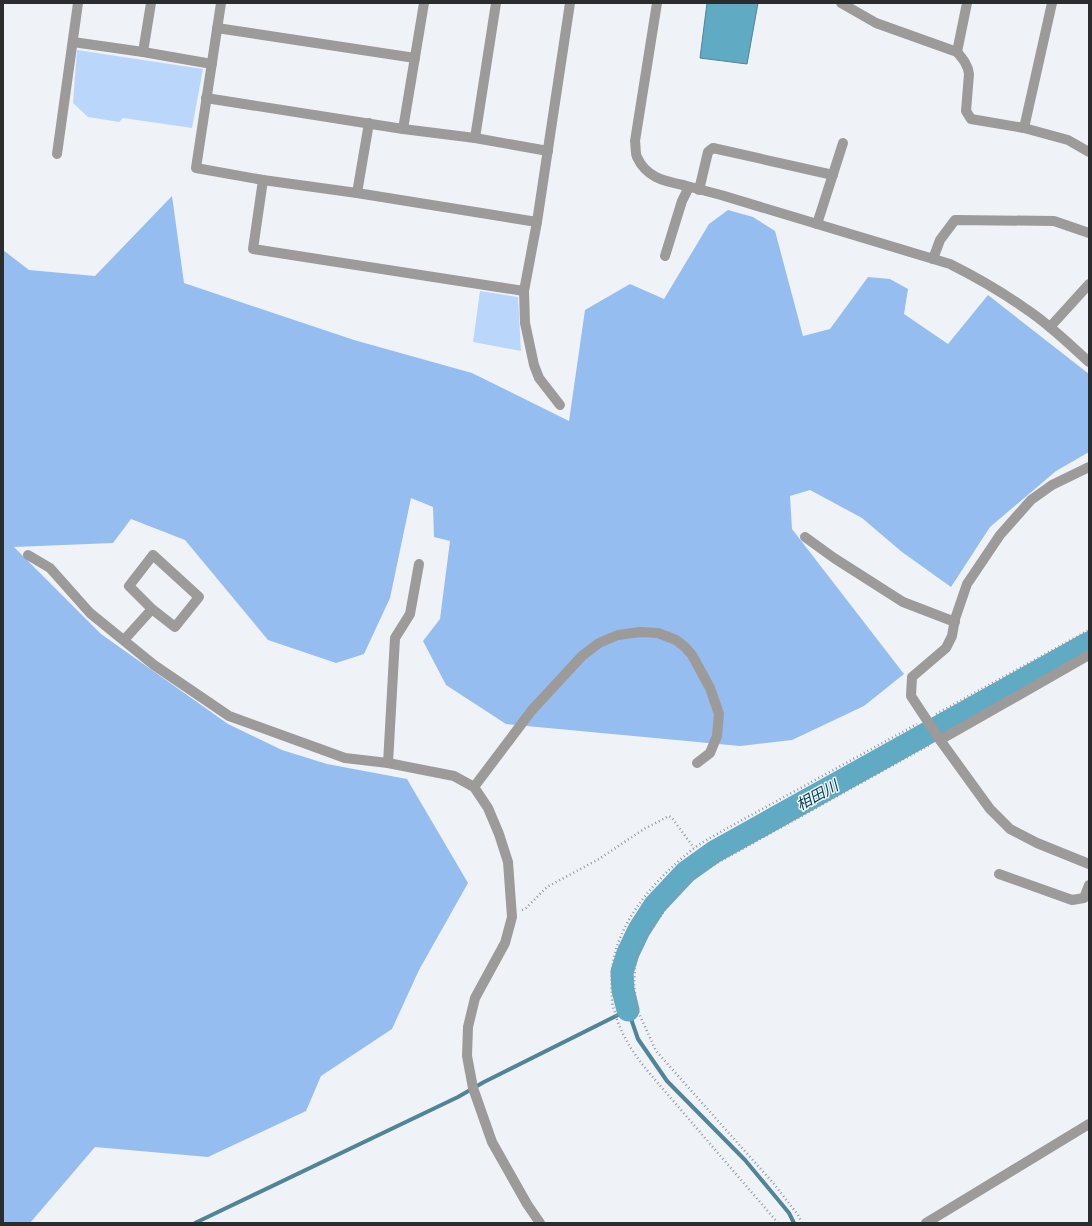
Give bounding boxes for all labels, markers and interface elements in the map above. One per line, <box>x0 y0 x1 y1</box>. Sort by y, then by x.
water label: 相田川 <box>793 775 843 814</box>

